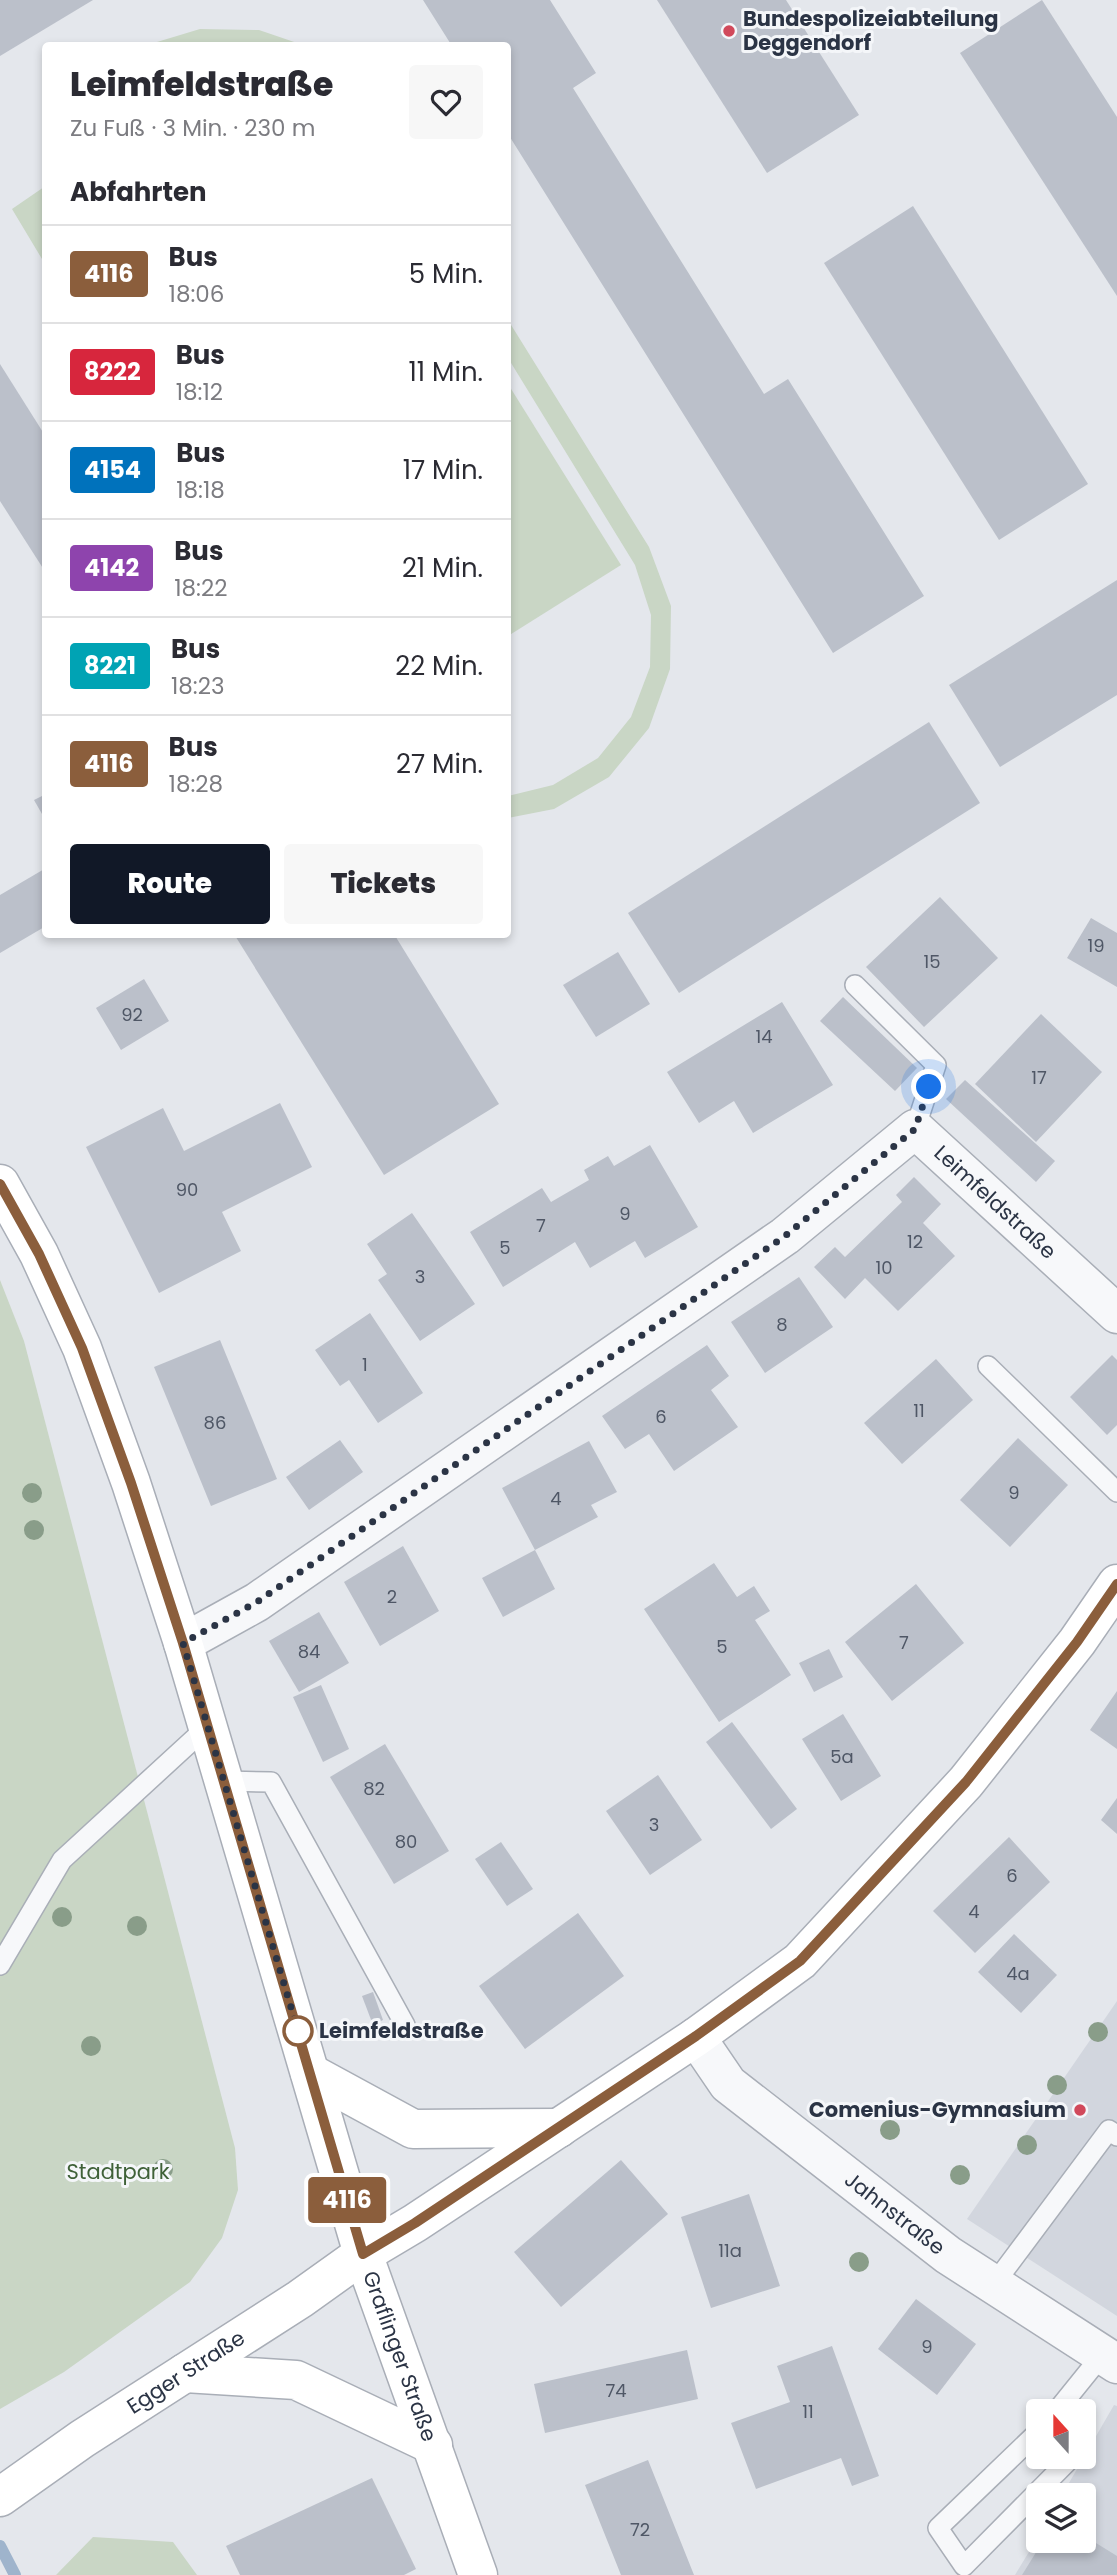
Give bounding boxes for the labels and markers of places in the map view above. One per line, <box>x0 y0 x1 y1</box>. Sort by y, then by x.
place label: Bundespolizeiabteilung Deggendorf <box>743 4 999 57</box>
marker: Bundespolizeiabteilung Deggendorf <box>721 23 737 39</box>
marker: Leimfeldstraße <box>283 2016 313 2046</box>
place label: Leimfeldstraße <box>319 2016 484 2045</box>
place label: Comenius-Gymnasium <box>809 2095 1066 2124</box>
marker: Comenius-Gymnasium <box>1072 2102 1088 2118</box>

